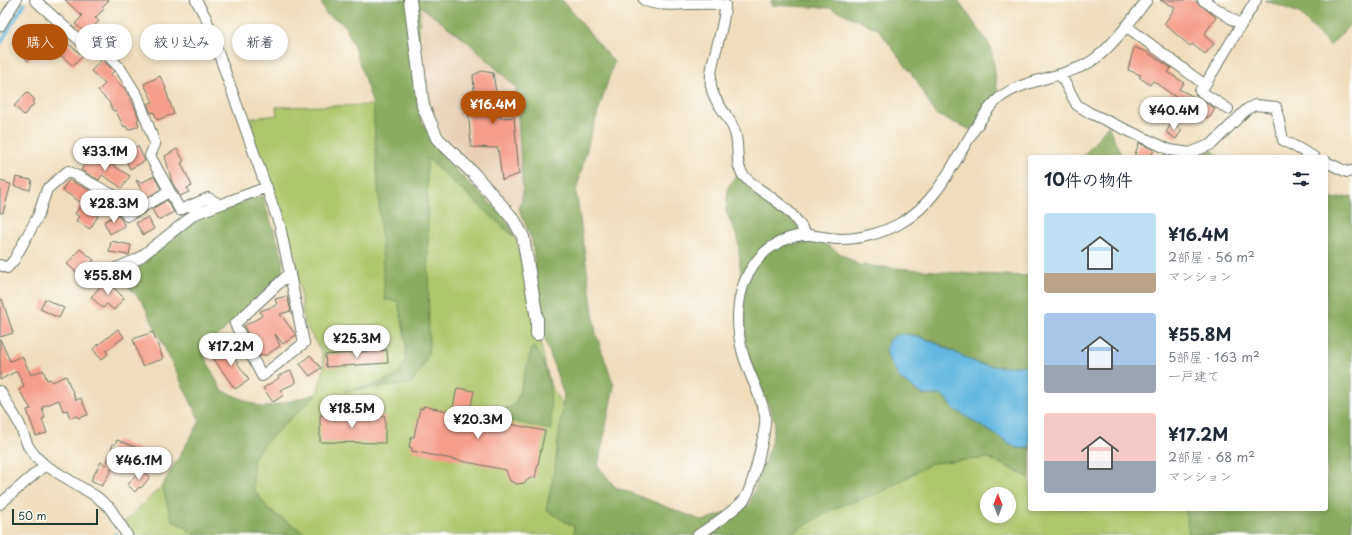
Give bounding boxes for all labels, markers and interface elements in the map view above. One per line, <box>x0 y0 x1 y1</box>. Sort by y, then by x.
chip: 購入 <box>12 24 68 60</box>
chip: 賃貸 <box>76 24 132 60</box>
chip: 絞り込み <box>140 24 224 60</box>
chip: 新着 <box>232 24 288 60</box>
pin: ¥16.4M <box>460 91 526 125</box>
text: ¥16.4M <box>470 94 516 113</box>
pin: ¥40.4M <box>1141 97 1207 131</box>
text: ¥40.4M <box>1149 100 1199 119</box>
pin: ¥33.1M <box>72 138 138 172</box>
text: ¥33.1M <box>82 141 128 160</box>
text: 10件の物件 <box>1044 166 1133 192</box>
icon: filters <box>1290 168 1312 190</box>
pin: ¥28.3M <box>81 190 147 224</box>
text: ¥28.3M <box>89 193 139 212</box>
text: ¥16.4M <box>1168 221 1229 247</box>
icon: home <box>1076 229 1124 277</box>
text: 2部屋 · 56 m² <box>1168 247 1255 266</box>
pin: ¥55.8M <box>75 262 141 296</box>
text: ¥55.8M <box>84 265 132 284</box>
text: マンション <box>1168 266 1232 285</box>
text: ¥55.8M <box>1168 321 1231 347</box>
pin: ¥25.3M <box>324 325 390 359</box>
text: ¥25.3M <box>333 328 381 347</box>
icon: home <box>1076 329 1124 377</box>
pin: ¥17.2M <box>198 333 264 367</box>
text: ¥17.2M <box>208 336 254 355</box>
text: 5部屋 · 163 m² <box>1168 347 1260 366</box>
text: 一戸建て <box>1168 366 1220 385</box>
pin: ¥18.5M <box>319 395 385 429</box>
text: ¥18.5M <box>329 398 375 417</box>
pin: ¥20.3M <box>445 406 511 440</box>
text: ¥20.3M <box>453 409 503 428</box>
text: ¥17.2M <box>1168 421 1228 447</box>
icon: home <box>1076 429 1124 477</box>
pin: ¥46.1M <box>106 447 172 481</box>
text: 2部屋 · 68 m² <box>1168 447 1255 466</box>
text: ¥46.1M <box>116 450 162 469</box>
text: マンション <box>1168 466 1232 485</box>
north arrow <box>980 487 1016 523</box>
map controls <box>980 487 1016 523</box>
scale bar <box>12 507 98 526</box>
text: 50 m <box>18 507 47 524</box>

